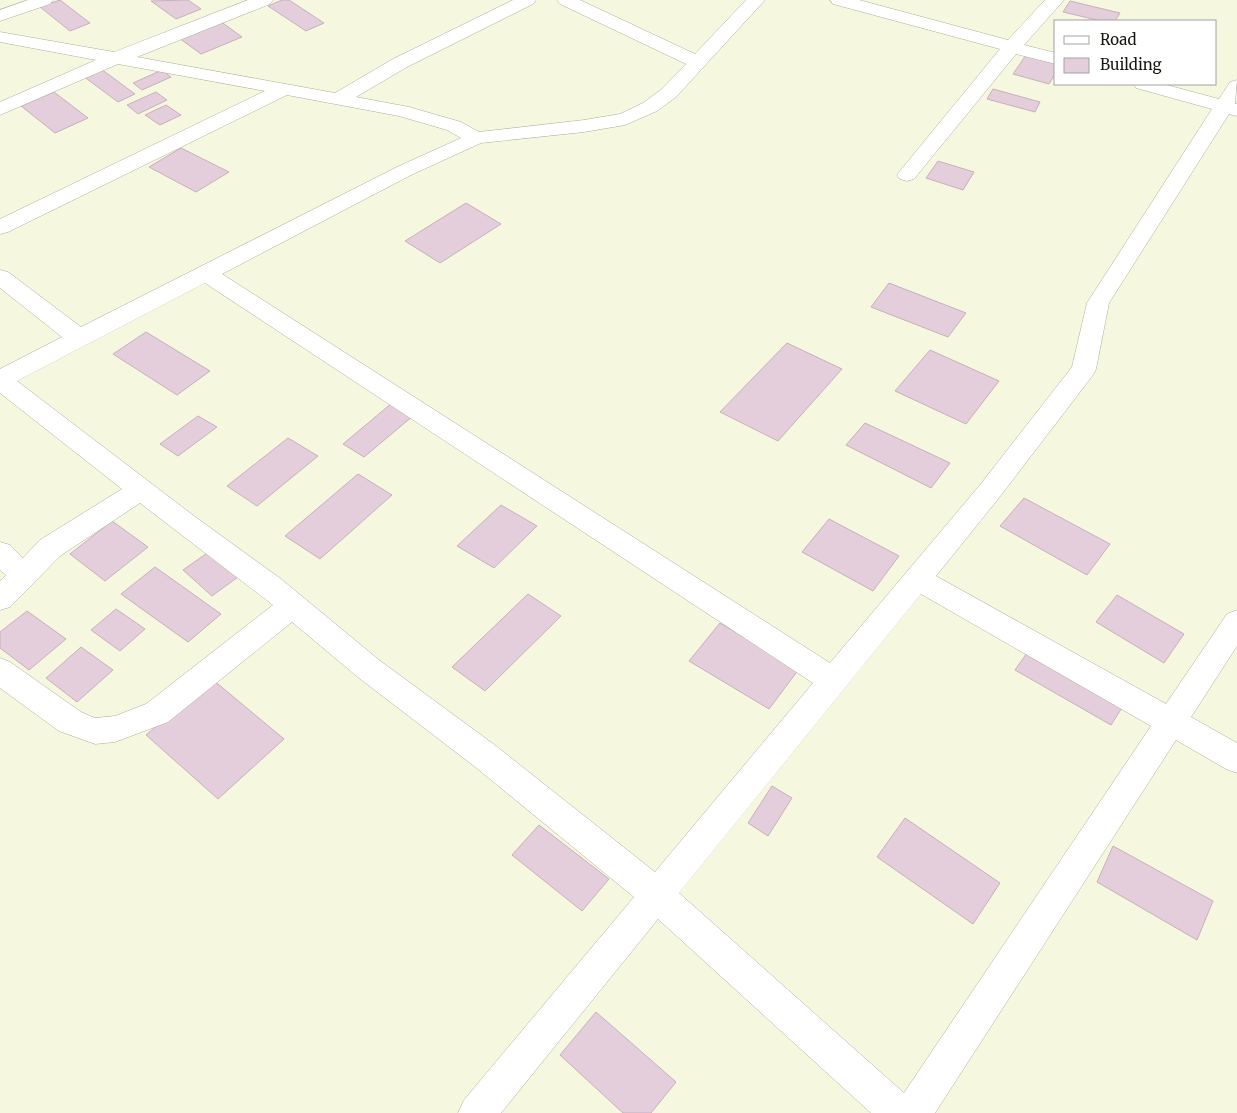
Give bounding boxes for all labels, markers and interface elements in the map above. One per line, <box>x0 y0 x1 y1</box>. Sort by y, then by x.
legend <box>1054 20 1217 85</box>
text: Road <box>1100 30 1136 49</box>
text: Building <box>1100 55 1162 74</box>

